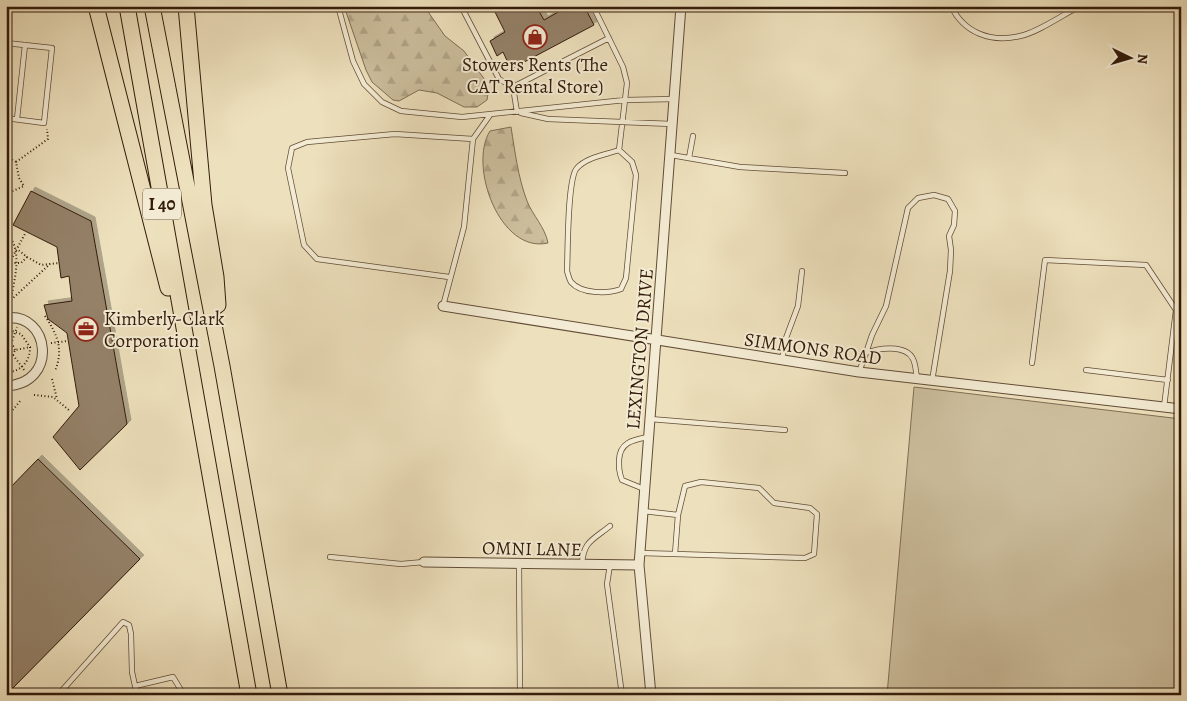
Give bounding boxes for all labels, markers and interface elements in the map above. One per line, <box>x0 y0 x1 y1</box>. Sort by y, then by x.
shop icon: Stowers Rents (The CAT Rental Store) <box>522 24 548 50</box>
north arrow <box>1104 32 1154 82</box>
place label: Stowers Rents (The CAT Rental Store) <box>462 52 608 100</box>
text: N <box>1133 53 1152 65</box>
road number: I 40 <box>143 188 181 220</box>
street label: LEXINGTON DRIVE <box>620 268 660 431</box>
place label: Kimberly-Clark Corporation <box>104 306 225 354</box>
office icon: Kimberly-Clark Corporation <box>73 316 99 342</box>
street label: SIMMONS ROAD <box>743 326 883 371</box>
street label: OMNI LANE <box>482 535 582 563</box>

